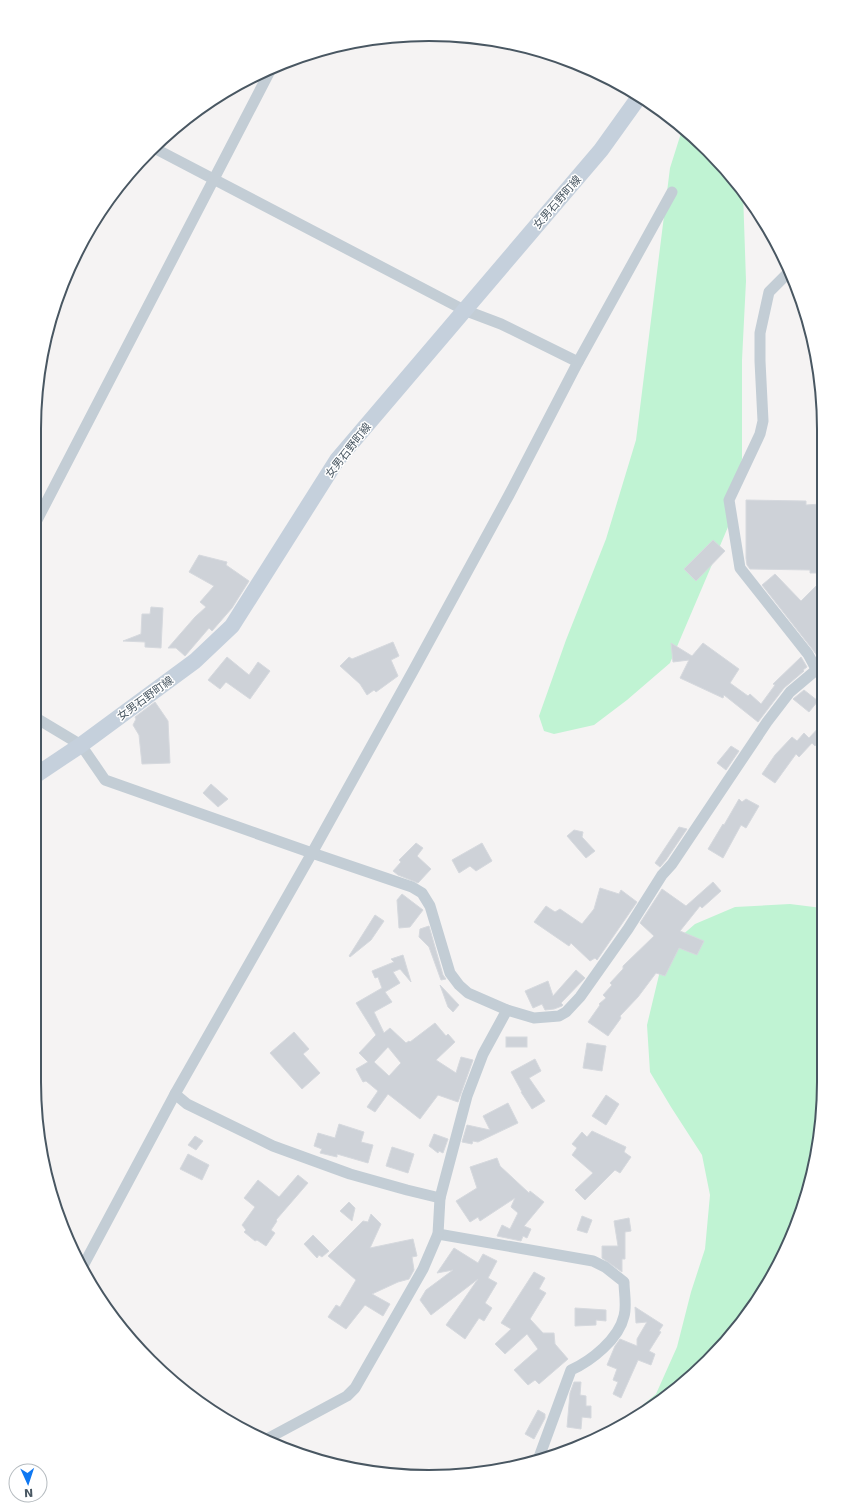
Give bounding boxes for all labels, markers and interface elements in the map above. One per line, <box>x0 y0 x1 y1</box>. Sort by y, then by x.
street label: 女男石野町線 <box>531 173 584 231</box>
street label: 女男石野町線 <box>323 420 374 480</box>
street label: 女男石野町線 <box>115 674 176 723</box>
north arrow <box>8 1463 48 1503</box>
text: N <box>24 1486 33 1499</box>

